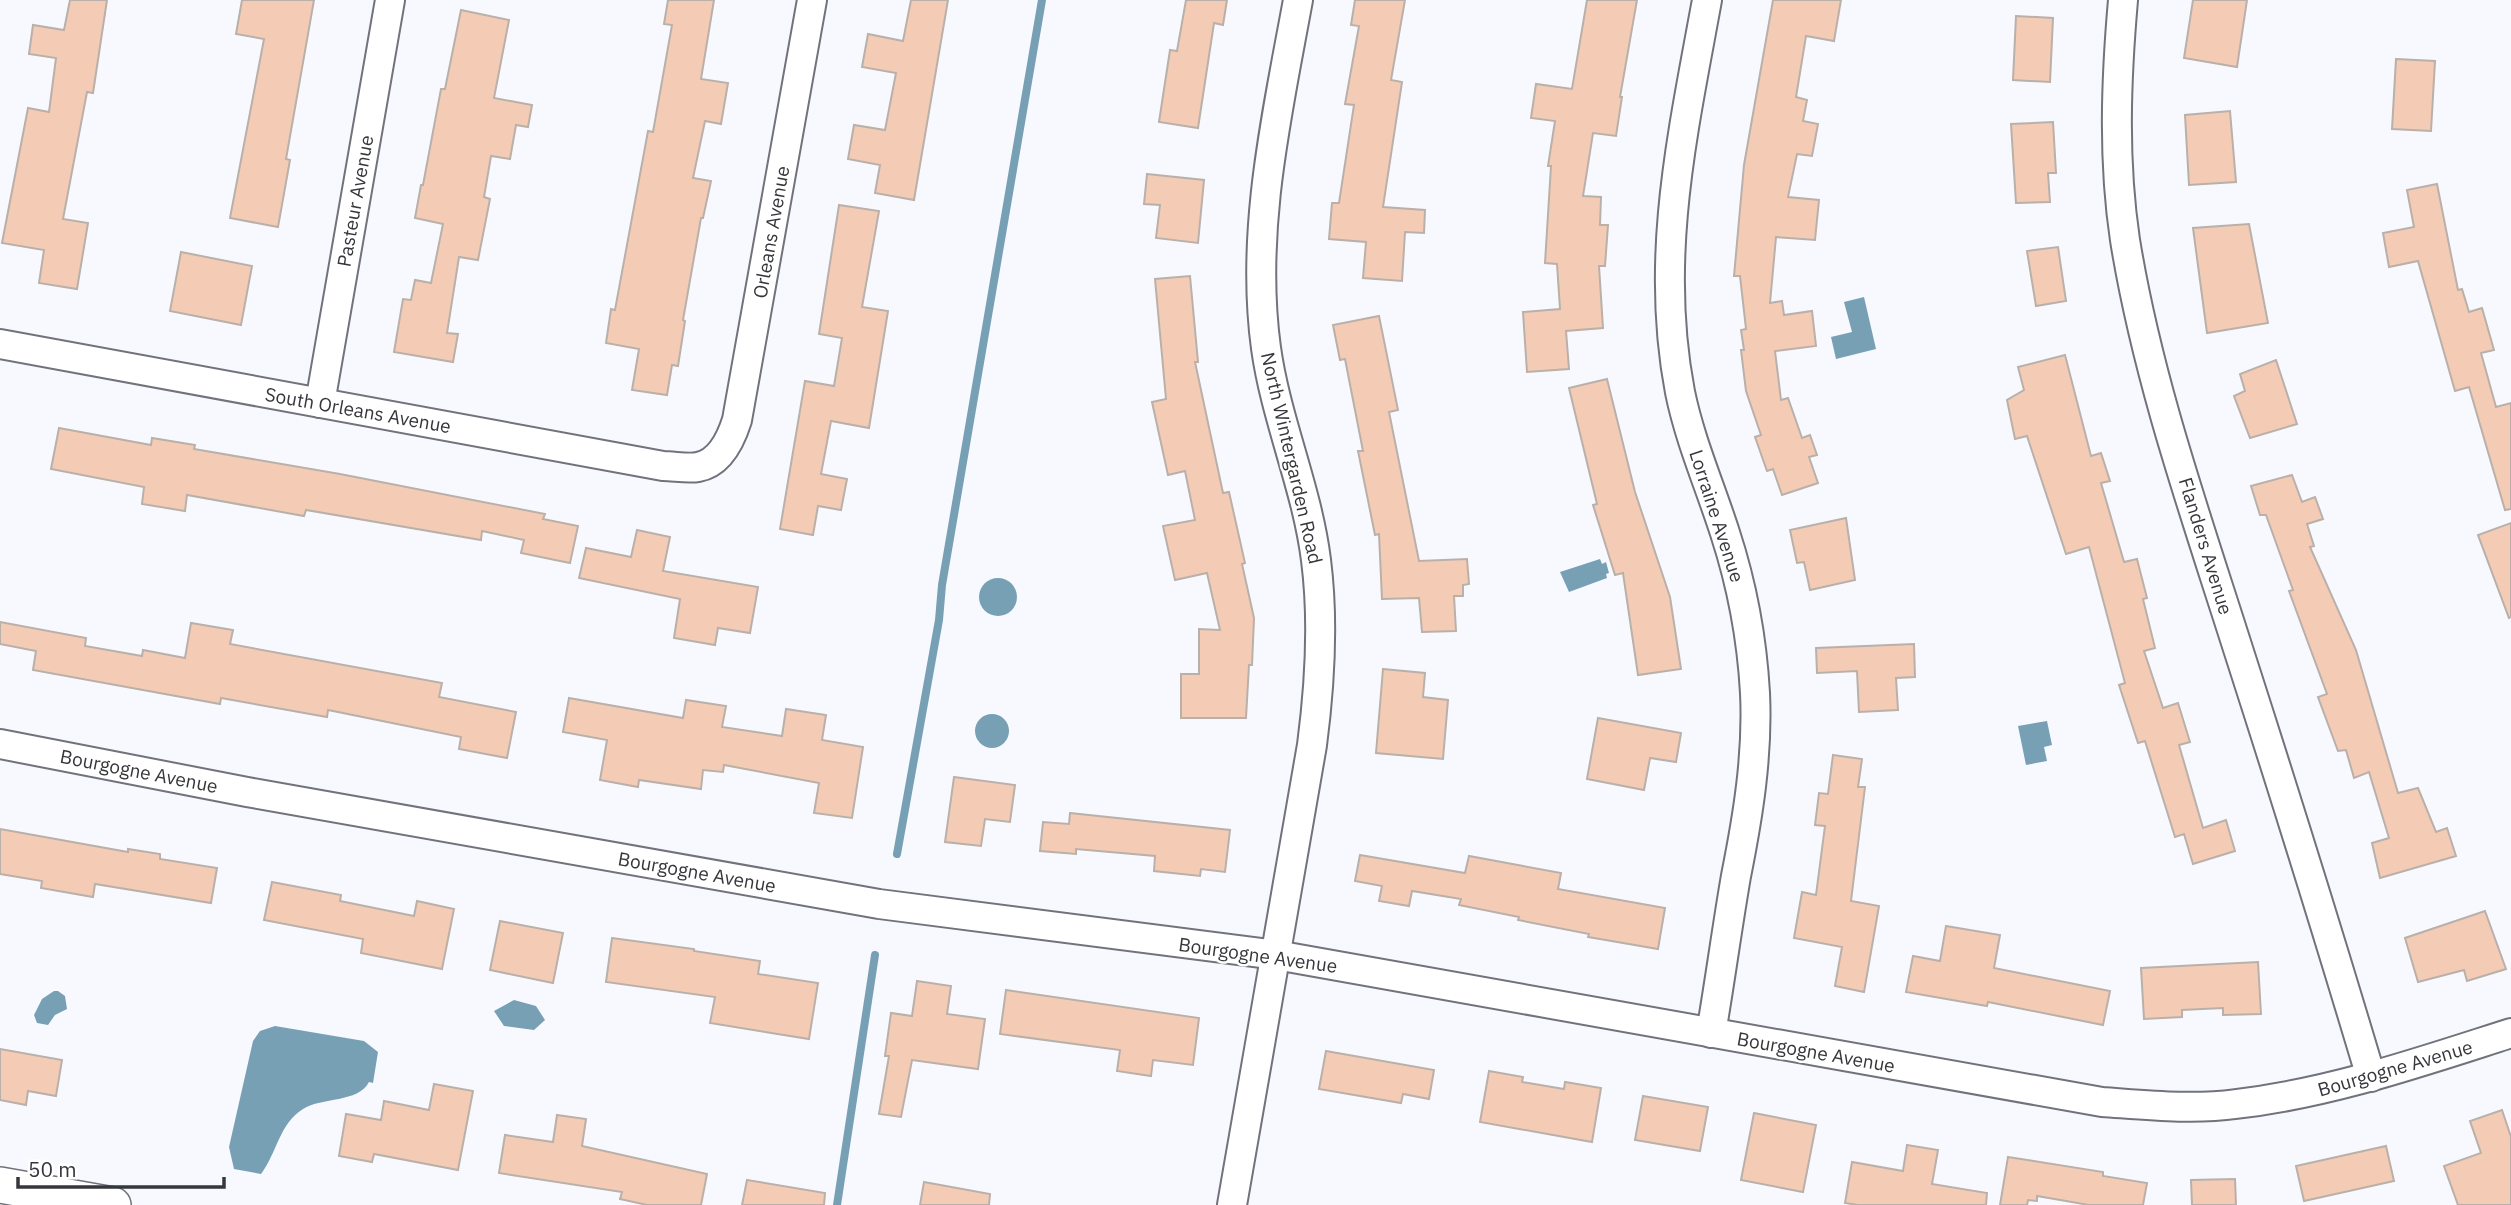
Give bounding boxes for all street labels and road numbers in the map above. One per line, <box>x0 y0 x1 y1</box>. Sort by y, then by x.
street label: Pasteur Avenue <box>332 133 378 269</box>
street label: Orleans Avenue <box>748 164 794 300</box>
street label: North Wintergarden Road <box>1256 350 1328 566</box>
street label: South Orleans Avenue <box>263 382 453 438</box>
street label: Lorraine Avenue <box>1684 447 1750 585</box>
street label: Flanders Avenue <box>2174 474 2238 618</box>
street label: Bourgogne Avenue <box>58 744 220 798</box>
street label: Bourgogne Avenue <box>616 846 778 898</box>
street label: Bourgogne Avenue <box>1177 932 1339 978</box>
street label: Bourgogne Avenue <box>1735 1026 1897 1078</box>
street label: Bourgogne Avenue <box>2315 1034 2475 1102</box>

